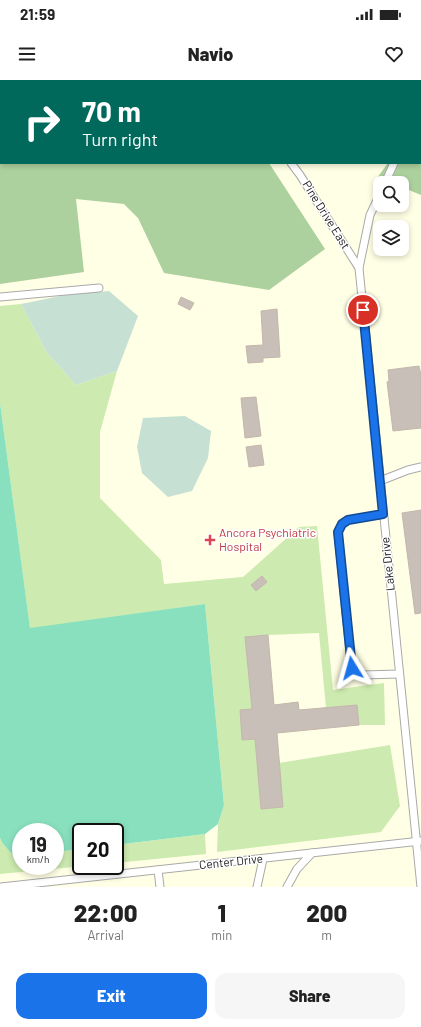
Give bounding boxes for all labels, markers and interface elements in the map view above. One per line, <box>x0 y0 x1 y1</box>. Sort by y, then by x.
text: 21:59 <box>20 5 55 23</box>
icon: menu <box>16 43 38 65</box>
text: Navio <box>188 43 233 65</box>
icon: heart <box>383 43 405 65</box>
text: 70 m <box>82 94 141 128</box>
icon: right <box>16 96 68 148</box>
text: Turn right <box>82 128 158 150</box>
map controls <box>373 176 409 256</box>
button: search <box>373 176 409 212</box>
street label: Pine Drive East <box>300 178 353 251</box>
button: layers <box>373 220 409 256</box>
pin <box>346 293 380 327</box>
icon: arrive <box>352 299 374 321</box>
place label: Ancora Psychiatric Hospital <box>219 525 316 553</box>
marker: Ancora Psychiatric Hospital <box>204 534 216 546</box>
street label: Lake Drive <box>377 536 397 592</box>
position arrow <box>331 647 373 689</box>
speed limit sign: 20 <box>72 823 124 875</box>
text: 19 <box>29 832 47 856</box>
street label: Center Drive <box>198 851 264 871</box>
text: km/h <box>27 853 49 865</box>
text: 22:00 <box>74 898 137 927</box>
text: 1 <box>218 898 226 927</box>
text: 200 <box>306 898 347 927</box>
text: Arrival <box>87 927 124 943</box>
text: min <box>211 927 232 943</box>
text: m <box>321 927 332 943</box>
button: Exit <box>16 973 207 1019</box>
button: Share <box>215 973 405 1019</box>

